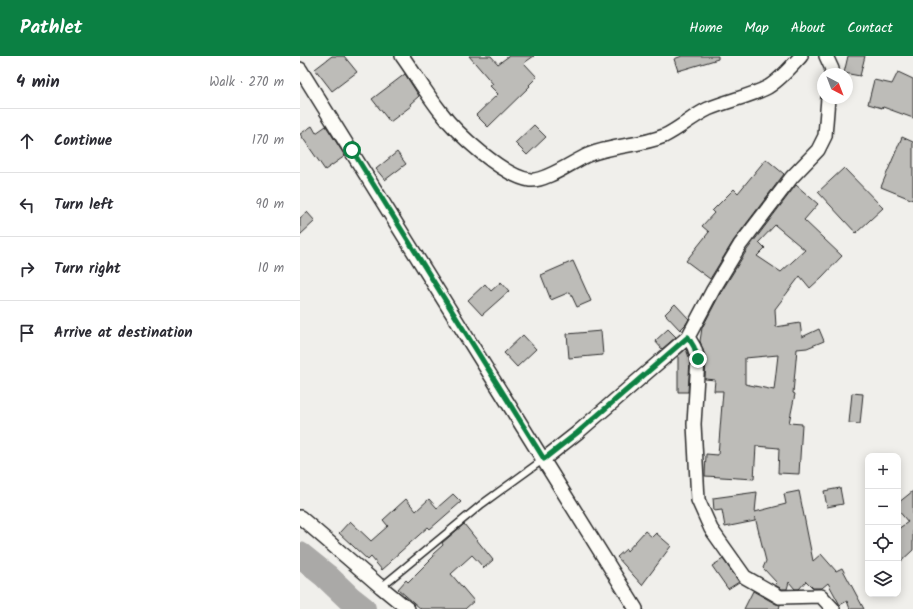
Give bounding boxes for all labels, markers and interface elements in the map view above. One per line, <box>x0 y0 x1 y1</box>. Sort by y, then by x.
text: Pathlet <box>20 13 82 43</box>
text: Home <box>689 17 723 39</box>
text: Map <box>745 17 769 39</box>
text: About <box>791 17 825 39</box>
text: Contact <box>847 17 893 39</box>
north arrow <box>817 68 853 104</box>
text: 4 min <box>16 69 60 96</box>
text: Walk · 270 m <box>209 72 284 93</box>
text: Continue <box>54 129 112 153</box>
icon: ahead <box>16 130 38 152</box>
text: 170 m <box>252 130 284 151</box>
route start <box>343 141 361 159</box>
text: Turn left <box>54 193 114 217</box>
icon: left <box>16 194 38 216</box>
text: 90 m <box>256 194 284 215</box>
text: Turn right <box>54 257 121 281</box>
icon: right <box>16 258 38 280</box>
text: 10 m <box>258 258 284 279</box>
text: Arrive at destination <box>54 321 193 345</box>
icon: arrive <box>16 322 38 344</box>
route end <box>689 350 707 368</box>
map controls <box>865 453 901 597</box>
button: + <box>865 453 901 489</box>
button: − <box>865 489 901 525</box>
button: locate <box>865 525 901 561</box>
button: layers <box>865 561 901 597</box>

